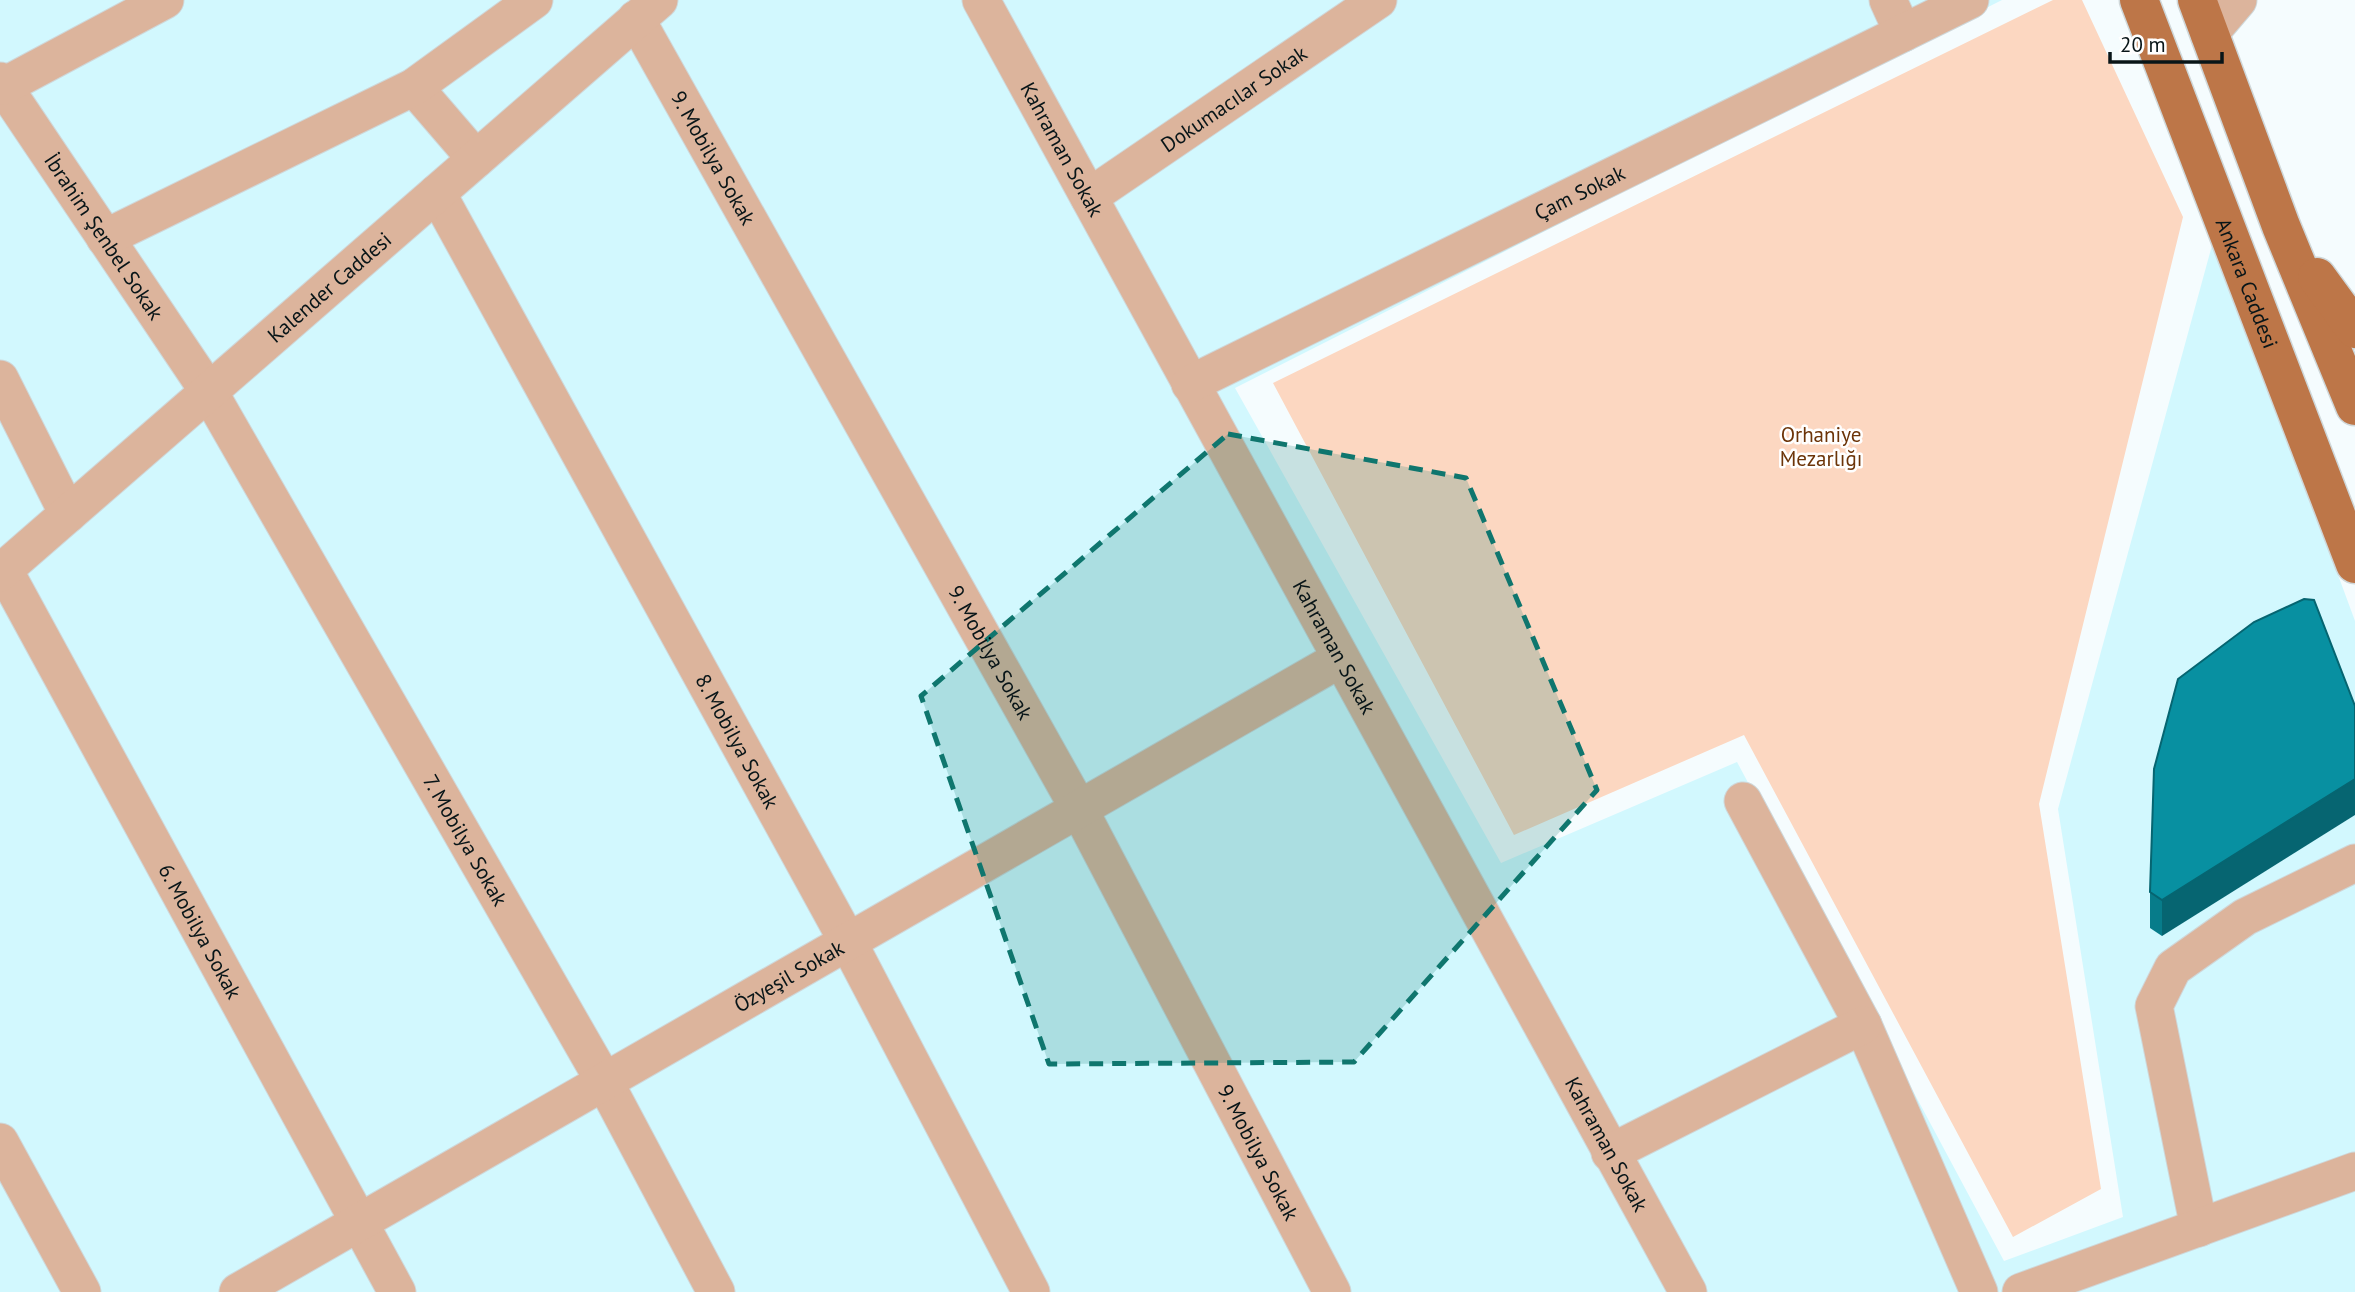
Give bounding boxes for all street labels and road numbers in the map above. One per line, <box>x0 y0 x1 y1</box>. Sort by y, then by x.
street label: Dokumacılar Sokak <box>1155 39 1312 158</box>
street label: Kahraman Sokak <box>1015 77 1110 221</box>
street label: 9. Mobilya Sokak <box>665 86 762 230</box>
street label: İbrahim Şenbel Sokak <box>39 148 170 325</box>
street label: Çam Sokak <box>1530 159 1629 226</box>
street label: Ankara Caddesi <box>2210 214 2285 352</box>
street label: Kalender Caddesi <box>261 226 397 348</box>
street label: Kahraman Sokak <box>1287 575 1382 718</box>
street label: 9. Mobilya Sokak <box>943 580 1039 724</box>
street label: 8. Mobilya Sokak <box>690 669 786 813</box>
street label: 7. Mobilya Sokak <box>417 769 514 911</box>
street label: 6. Mobilya Sokak <box>153 859 248 1003</box>
street label: Özyeşil Sokak <box>729 933 848 1018</box>
street label: Kahraman Sokak <box>1559 1072 1655 1216</box>
street label: 9. Mobilya Sokak <box>1212 1079 1305 1225</box>

